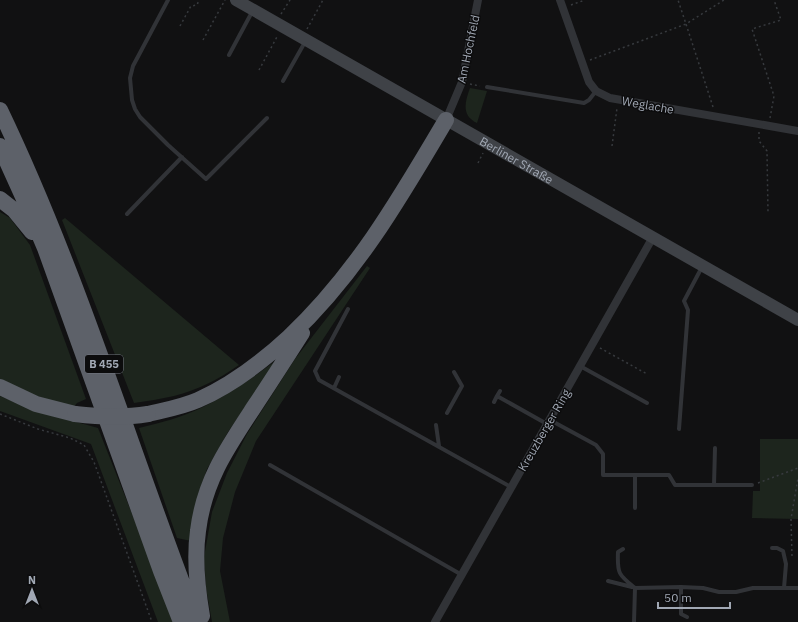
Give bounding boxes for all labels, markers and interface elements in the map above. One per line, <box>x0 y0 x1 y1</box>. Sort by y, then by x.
street label: Am Hochfeld <box>453 13 483 85</box>
street label: Weglache <box>621 93 676 117</box>
street label: Berliner Straße <box>477 133 556 187</box>
road number: B 455 <box>85 355 123 373</box>
street label: Kreuzberger Ring <box>514 386 574 474</box>
north arrow <box>12 570 52 610</box>
text: N <box>28 573 36 587</box>
scale bar <box>658 584 730 610</box>
text: 50 m <box>664 590 692 605</box>

